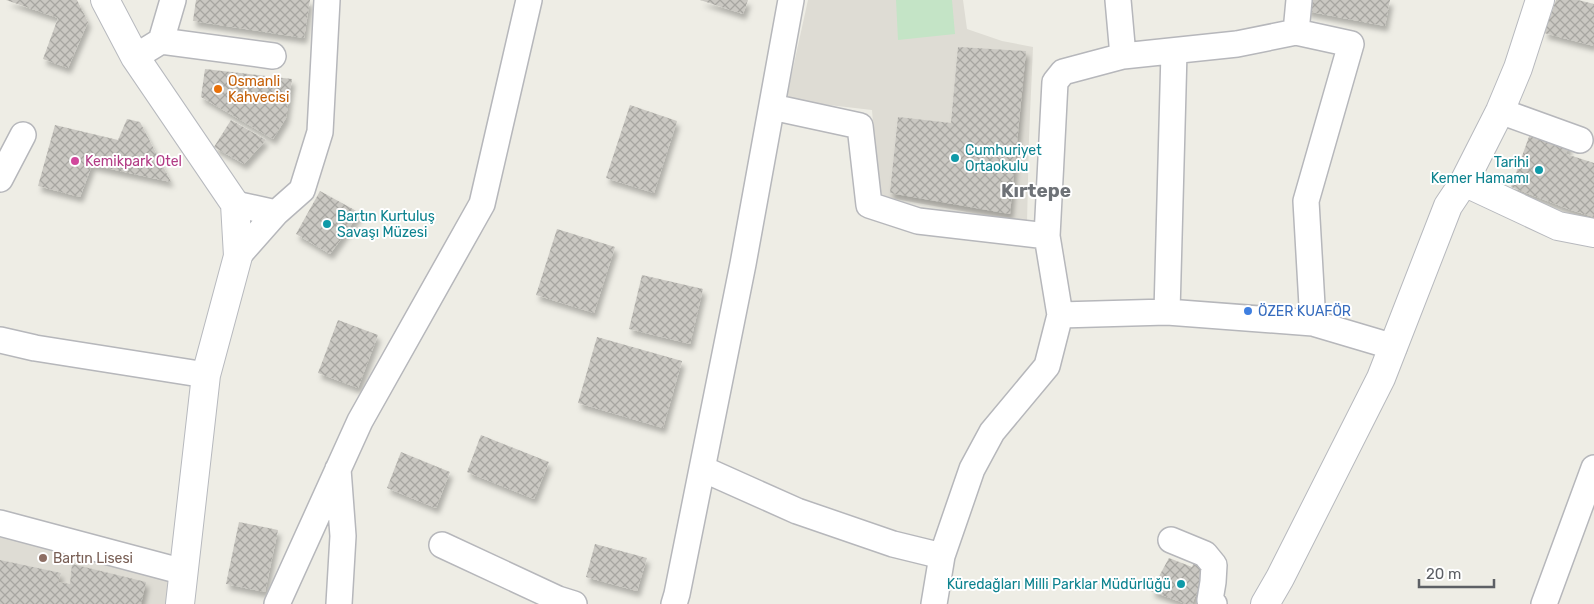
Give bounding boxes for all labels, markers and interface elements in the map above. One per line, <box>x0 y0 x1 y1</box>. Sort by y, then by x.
place label: Osmanli Kahvecisi <box>228 73 289 106</box>
marker: Osmanli Kahvecisi <box>212 83 224 95</box>
place label: Cumhuriyet Ortaokulu <box>965 142 1042 175</box>
marker: Cumhuriyet Ortaokulu <box>949 152 961 164</box>
place label: Kemikpark Otel <box>85 153 182 170</box>
place label: Tarihi Kemer Hamamı <box>1431 154 1529 187</box>
marker: Kemikpark Otel <box>69 155 81 167</box>
marker: Tarihi Kemer Hamamı <box>1533 164 1545 176</box>
district label: Kırtepe <box>1001 179 1071 202</box>
place label: Bartın Kurtuluş Savaşı Müzesi <box>337 208 435 241</box>
marker: Bartın Kurtuluş Savaşı Müzesi <box>321 218 333 230</box>
place label: ÖZER KUAFÖR <box>1258 303 1351 320</box>
marker: ÖZER KUAFÖR <box>1242 305 1254 317</box>
place label: Bartın Lisesi <box>53 550 133 567</box>
marker: Bartın Lisesi <box>37 552 49 564</box>
scale bar <box>1419 556 1494 588</box>
text: 20 m <box>1426 565 1461 583</box>
place label: Küredağları Milli Parklar Müdürlüğü <box>947 576 1171 593</box>
marker: Küredağları Milli Parklar Müdürlüğü <box>1175 578 1187 590</box>

